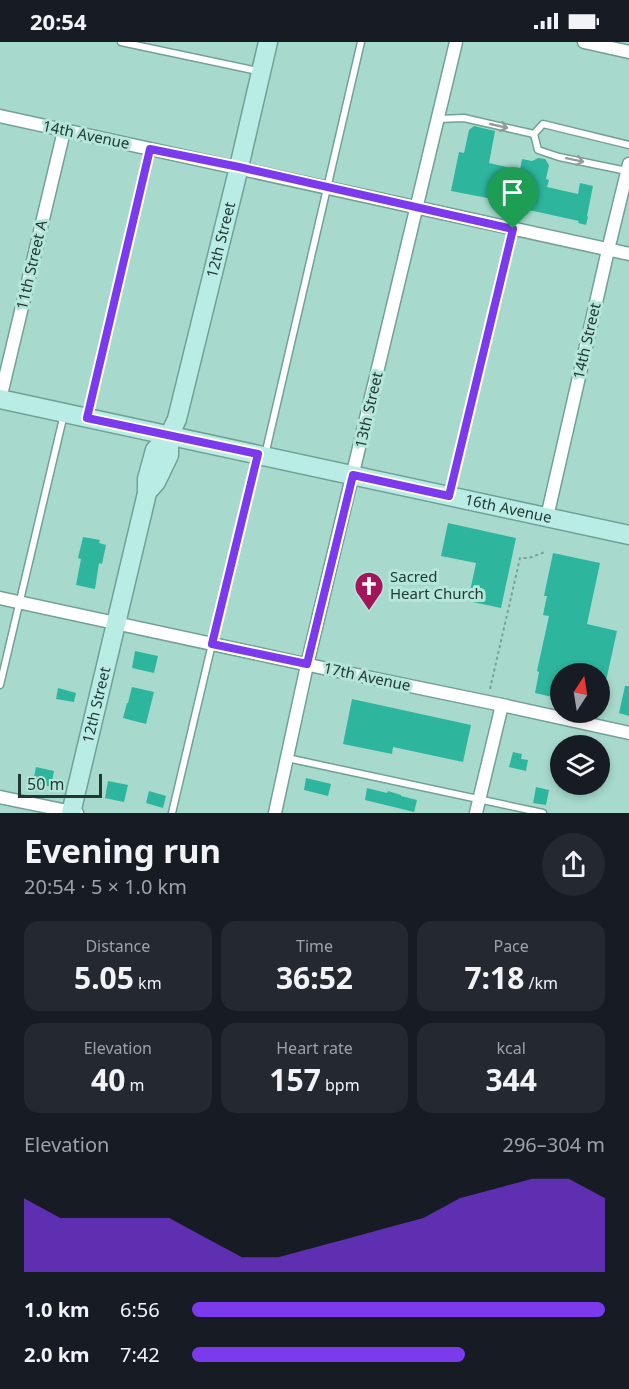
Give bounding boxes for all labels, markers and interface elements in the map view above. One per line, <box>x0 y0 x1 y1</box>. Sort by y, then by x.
text: 20:54 <box>30 6 87 36</box>
street label: 14th Avenue <box>41 115 132 153</box>
one-way arrow <box>489 121 508 133</box>
one-way arrow <box>564 155 584 166</box>
pin <box>487 167 538 229</box>
icon: arrive <box>496 176 529 209</box>
street label: 12th Street <box>201 199 239 280</box>
street label: 11th Street A <box>11 218 51 311</box>
street label: 14th Street <box>568 300 605 381</box>
street label: 13th Street <box>350 369 387 450</box>
street label: 16th Avenue <box>463 489 554 527</box>
place label: Sacred Heart Church <box>390 566 484 603</box>
church icon: Sacred Heart Church <box>353 570 385 612</box>
street label: 17th Avenue <box>322 657 413 695</box>
north arrow <box>550 663 610 723</box>
map controls <box>550 663 610 795</box>
street label: 12th Street <box>77 664 115 745</box>
button: layers <box>550 735 610 795</box>
scale bar <box>18 771 102 798</box>
text: 50 m <box>27 773 64 795</box>
text: Evening run <box>24 828 221 873</box>
button: share <box>542 833 605 896</box>
text: 20:54 · 5 × 1.0 km <box>24 873 187 900</box>
text: Distance <box>85 935 150 957</box>
text: Time <box>296 935 333 957</box>
text: Pace <box>493 935 529 957</box>
text: 5.05 <box>74 957 134 998</box>
text: 36:52 <box>276 957 353 998</box>
text: 7:18 <box>464 957 524 998</box>
text: km <box>134 972 162 994</box>
text: /km <box>524 972 558 994</box>
text: Elevation <box>84 1037 152 1059</box>
text: Heart rate <box>276 1037 353 1059</box>
text: kcal <box>497 1037 526 1059</box>
text: 40 <box>91 1059 125 1100</box>
text: 157 <box>269 1059 321 1100</box>
text: 344 <box>485 1059 537 1100</box>
text: m <box>125 1074 145 1096</box>
text: bpm <box>321 1074 360 1096</box>
text: Elevation <box>24 1131 109 1158</box>
text: 296–304 m <box>502 1131 605 1158</box>
text: 1.0 km <box>24 1296 90 1323</box>
text: 6:56 <box>120 1296 160 1323</box>
text: 2.0 km <box>24 1341 90 1368</box>
text: 7:42 <box>120 1341 160 1368</box>

